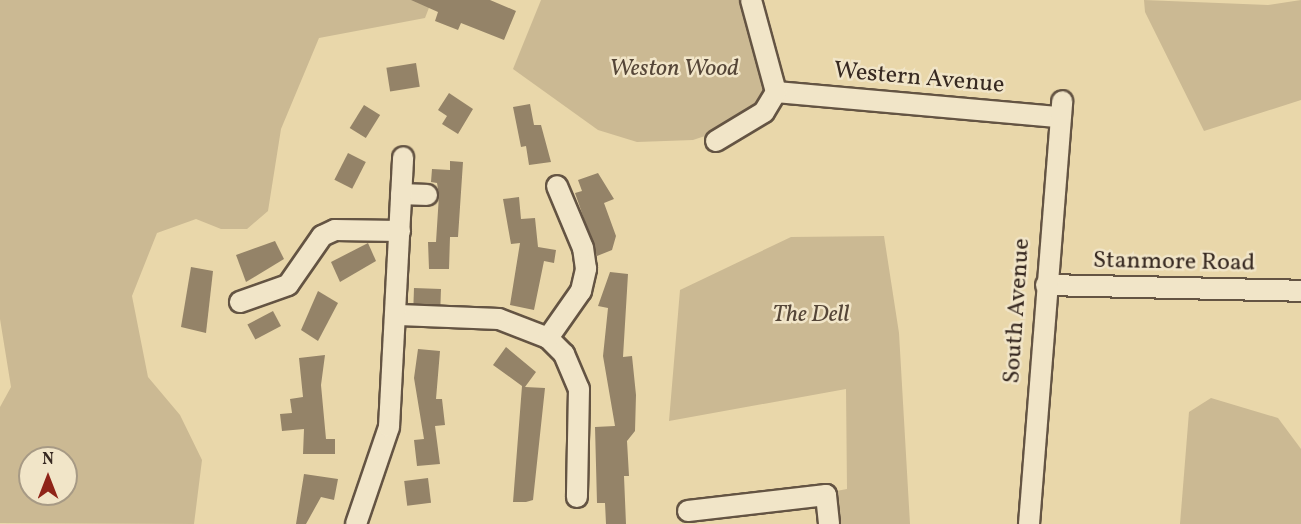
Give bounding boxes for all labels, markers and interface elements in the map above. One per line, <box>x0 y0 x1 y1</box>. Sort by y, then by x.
park label: Weston Wood <box>609 56 739 84</box>
street label: Western Avenue <box>833 57 1005 101</box>
street label: South Avenue <box>999 237 1037 385</box>
street label: Stanmore Road <box>1093 247 1255 279</box>
park label: The Dell <box>773 302 849 330</box>
north arrow <box>18 446 78 506</box>
text: N <box>42 449 54 471</box>

